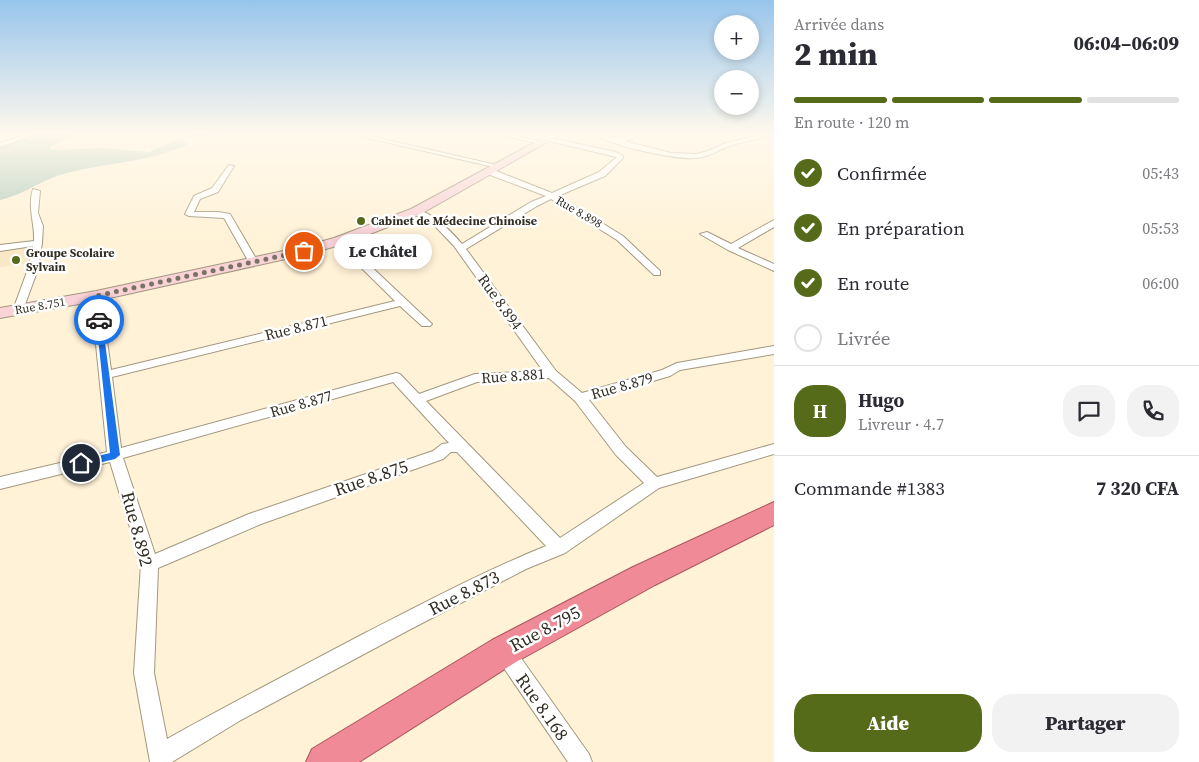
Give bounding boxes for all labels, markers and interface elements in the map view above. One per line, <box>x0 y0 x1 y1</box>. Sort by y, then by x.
text: Arrivée dans <box>794 13 884 35</box>
map controls <box>714 15 759 115</box>
button: + <box>714 15 759 60</box>
text: 06:04–06:09 <box>1074 30 1179 56</box>
text: 2 min <box>794 32 877 76</box>
button: − <box>714 70 759 115</box>
text: En route · 120 m <box>794 111 909 133</box>
icon: check <box>794 159 822 187</box>
text: Confirmée <box>837 160 927 186</box>
text: 05:43 <box>1142 162 1179 184</box>
street label: Rue 8.898 <box>553 192 605 232</box>
place label: Cabinet de Médecine Chinoise <box>371 213 537 229</box>
icon: check <box>794 214 822 242</box>
marker: Cabinet de Médecine Chinoise <box>355 215 367 227</box>
text: En préparation <box>837 215 965 241</box>
text: 05:53 <box>1142 217 1179 239</box>
pin <box>283 230 325 272</box>
callout: Le Châtel <box>334 234 432 268</box>
icon: bag <box>290 237 318 265</box>
text: Le Châtel <box>349 240 417 262</box>
place label: Groupe Scolaire Sylvain <box>26 245 115 275</box>
marker: Groupe Scolaire Sylvain <box>10 254 22 266</box>
icon: check <box>794 269 822 297</box>
street label: Rue 8.894 <box>473 270 528 334</box>
text: En route <box>837 270 909 296</box>
text: 06:00 <box>1142 272 1179 294</box>
street label: Rue 8.751 <box>13 294 67 318</box>
courier <box>74 295 124 345</box>
icon: car <box>85 306 113 334</box>
street label: Rue 8.871 <box>262 310 329 345</box>
text: Livrée <box>837 325 891 351</box>
street label: Rue 8.881 <box>480 363 546 388</box>
street label: Rue 8.879 <box>588 367 655 404</box>
street label: Rue 8.877 <box>267 385 334 422</box>
button: chat <box>1063 385 1115 437</box>
button: phone <box>1127 385 1179 437</box>
text: Hugo <box>858 387 904 413</box>
text: H <box>813 398 827 424</box>
text: Livreur · 4.7 <box>858 413 944 435</box>
pin <box>60 442 102 484</box>
icon: home <box>67 449 95 477</box>
street label: Rue 8.875 <box>331 453 411 502</box>
text: Commande #1383 <box>794 475 945 501</box>
text: 7 320 CFA <box>1096 475 1179 501</box>
street label: Rue 8.892 <box>115 489 159 569</box>
street label: Rue 8.873 <box>424 564 504 621</box>
street label: Rue 8.795 <box>505 600 584 658</box>
street label: Rue 8.168 <box>510 668 575 745</box>
button: Aide <box>794 694 982 752</box>
button: Partager <box>992 694 1179 752</box>

